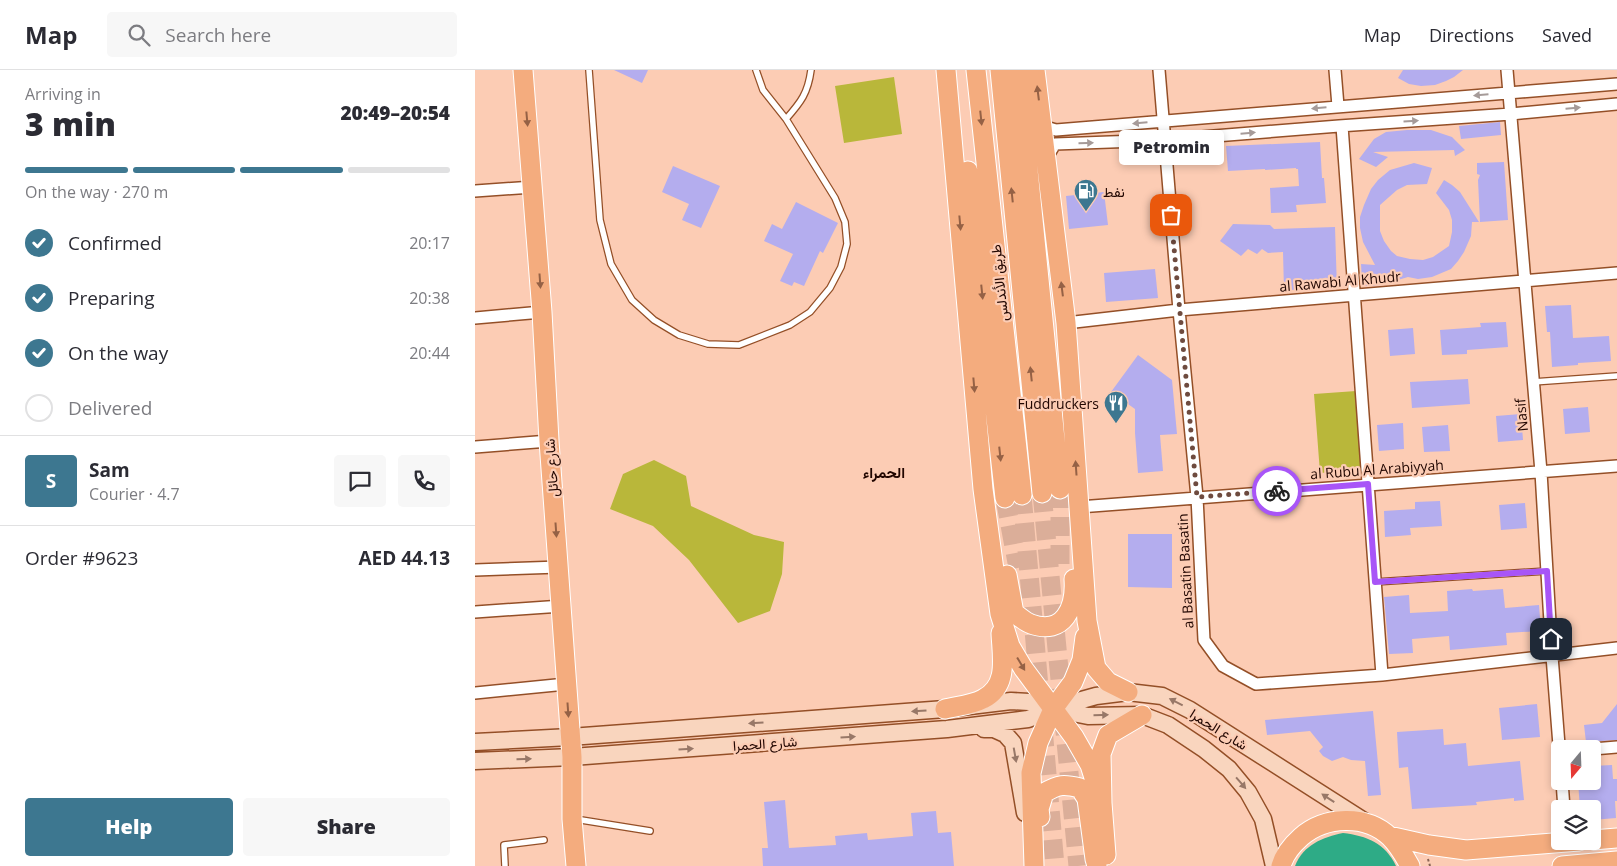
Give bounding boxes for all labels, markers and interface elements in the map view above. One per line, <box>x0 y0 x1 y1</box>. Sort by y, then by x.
search box <box>107 12 457 57</box>
text: Map <box>25 18 77 51</box>
icon: search <box>125 21 153 49</box>
text: Search here <box>165 22 271 48</box>
text: Map <box>1364 23 1401 47</box>
text: Directions <box>1429 23 1514 47</box>
text: Saved <box>1542 23 1592 47</box>
text: Arriving in <box>25 83 101 105</box>
one-way arrow <box>1034 84 1042 100</box>
one-way arrow <box>1473 91 1489 99</box>
text: 20:49–20:54 <box>340 100 450 126</box>
text: 3 min <box>25 102 116 145</box>
one-way arrow <box>1311 104 1327 112</box>
one-way arrow <box>1565 104 1581 112</box>
one-way arrow <box>524 111 532 127</box>
one-way arrow <box>977 111 985 127</box>
one-way arrow <box>1403 116 1419 124</box>
one-way arrow <box>1132 119 1148 127</box>
one-way arrow <box>1241 129 1257 137</box>
callout: Petromin <box>1119 130 1223 165</box>
text: Petromin <box>1133 136 1210 158</box>
one-way arrow <box>1079 138 1095 146</box>
fuel station icon: نفط <box>1073 178 1099 212</box>
text: On the way · 270 m <box>25 181 168 203</box>
place label: نفط <box>1103 182 1125 201</box>
one-way arrow <box>1008 187 1016 203</box>
pin <box>1150 194 1192 236</box>
icon: bag <box>1157 201 1185 229</box>
one-way arrow <box>956 215 964 231</box>
icon: check <box>25 229 53 257</box>
text: Confirmed <box>68 230 162 256</box>
text: 20:17 <box>409 232 450 254</box>
street label: طريق الأندلس <box>986 244 1012 322</box>
street label: al Rawabi Al Khudr <box>1279 266 1402 296</box>
one-way arrow <box>536 273 544 289</box>
one-way arrow <box>1058 280 1066 296</box>
icon: check <box>25 284 53 312</box>
text: Preparing <box>68 285 155 311</box>
one-way arrow <box>978 285 986 301</box>
text: 20:38 <box>409 287 450 309</box>
icon: check <box>25 339 53 367</box>
text: On the way <box>68 340 168 366</box>
text: 20:44 <box>409 342 450 364</box>
one-way arrow <box>1026 366 1034 382</box>
one-way arrow <box>970 377 978 393</box>
restaurant icon: Fuddruckers <box>1103 390 1129 424</box>
place label: Fuddruckers <box>1017 394 1099 413</box>
text: Delivered <box>68 395 152 421</box>
street label: Nasif <box>1510 396 1532 432</box>
street label: شارع حائل <box>539 438 565 498</box>
one-way arrow <box>996 446 1004 462</box>
button: chat <box>334 455 386 507</box>
button: phone <box>398 455 450 507</box>
street label: al Rubu Al Arabiyyah <box>1310 455 1444 483</box>
text: Sam <box>89 457 130 483</box>
one-way arrow <box>1072 460 1080 476</box>
district label: الحمراء <box>863 462 905 482</box>
courier <box>1252 466 1302 516</box>
text: S <box>46 468 56 494</box>
icon: bike <box>1263 477 1291 505</box>
text: Courier · 4.7 <box>89 483 180 505</box>
street label: al Basatin Basatin <box>1172 513 1198 629</box>
one-way arrow <box>552 522 560 538</box>
text: Order #9623 <box>25 545 138 571</box>
text: AED 44.13 <box>358 545 450 571</box>
pin <box>1530 618 1572 660</box>
icon: home <box>1537 625 1565 653</box>
one-way arrow <box>1016 658 1025 671</box>
one-way arrow <box>1168 698 1183 706</box>
one-way arrow <box>564 702 572 718</box>
street label: شارع الحمرا <box>1186 704 1251 756</box>
one-way arrow <box>910 708 926 716</box>
one-way arrow <box>1094 711 1110 719</box>
one-way arrow <box>748 720 764 728</box>
street label: شارع الحمرا <box>732 731 798 757</box>
one-way arrow <box>840 732 856 740</box>
north arrow <box>1551 740 1601 790</box>
map controls <box>1551 740 1601 850</box>
one-way arrow <box>678 744 694 752</box>
one-way arrow <box>1012 747 1020 763</box>
one-way arrow <box>516 755 532 763</box>
one-way arrow <box>1235 777 1246 789</box>
one-way arrow <box>1321 793 1335 803</box>
button: Help <box>25 798 233 856</box>
button: Share <box>243 798 450 856</box>
button: layers <box>1551 800 1601 850</box>

